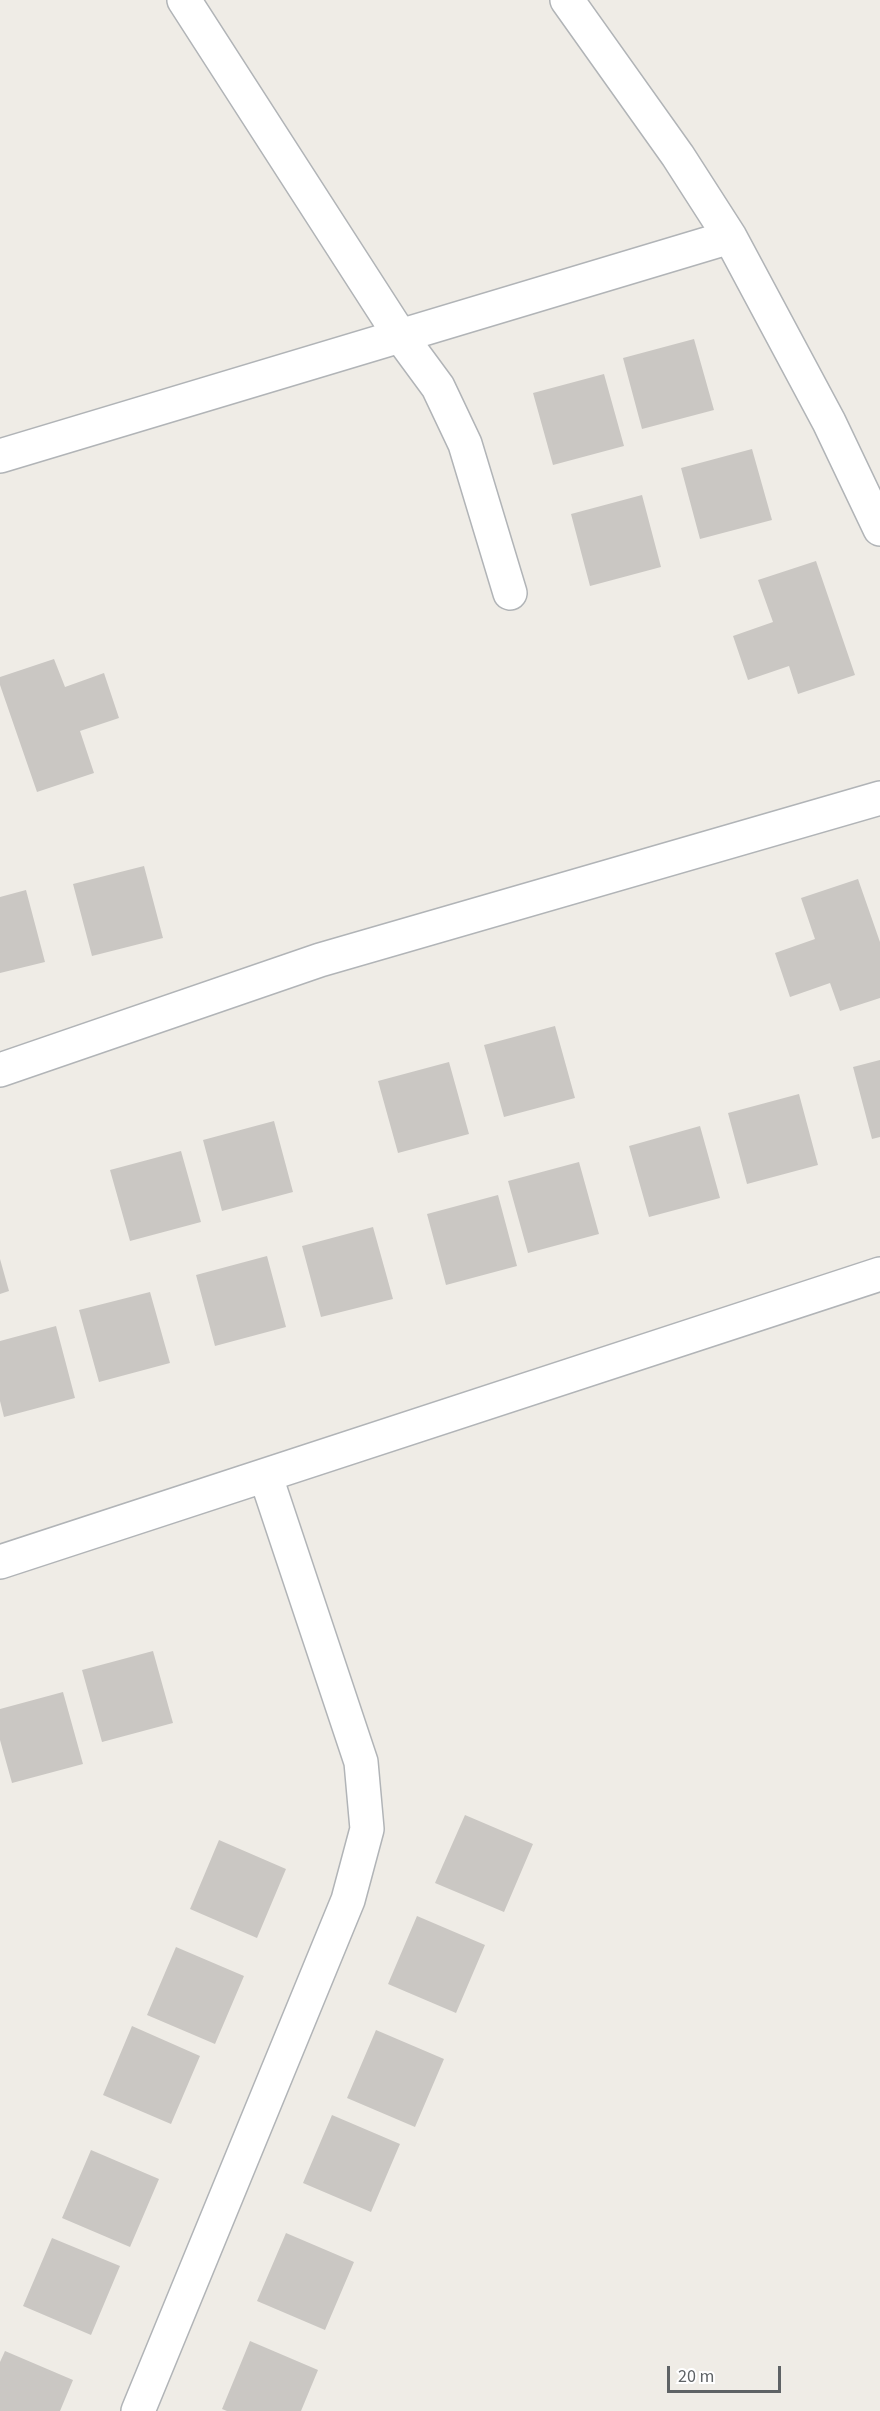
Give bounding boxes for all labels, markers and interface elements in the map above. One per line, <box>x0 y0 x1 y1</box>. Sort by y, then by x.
scale bar <box>670 2354 784 2392</box>
text: 20 m <box>678 2364 714 2389</box>

